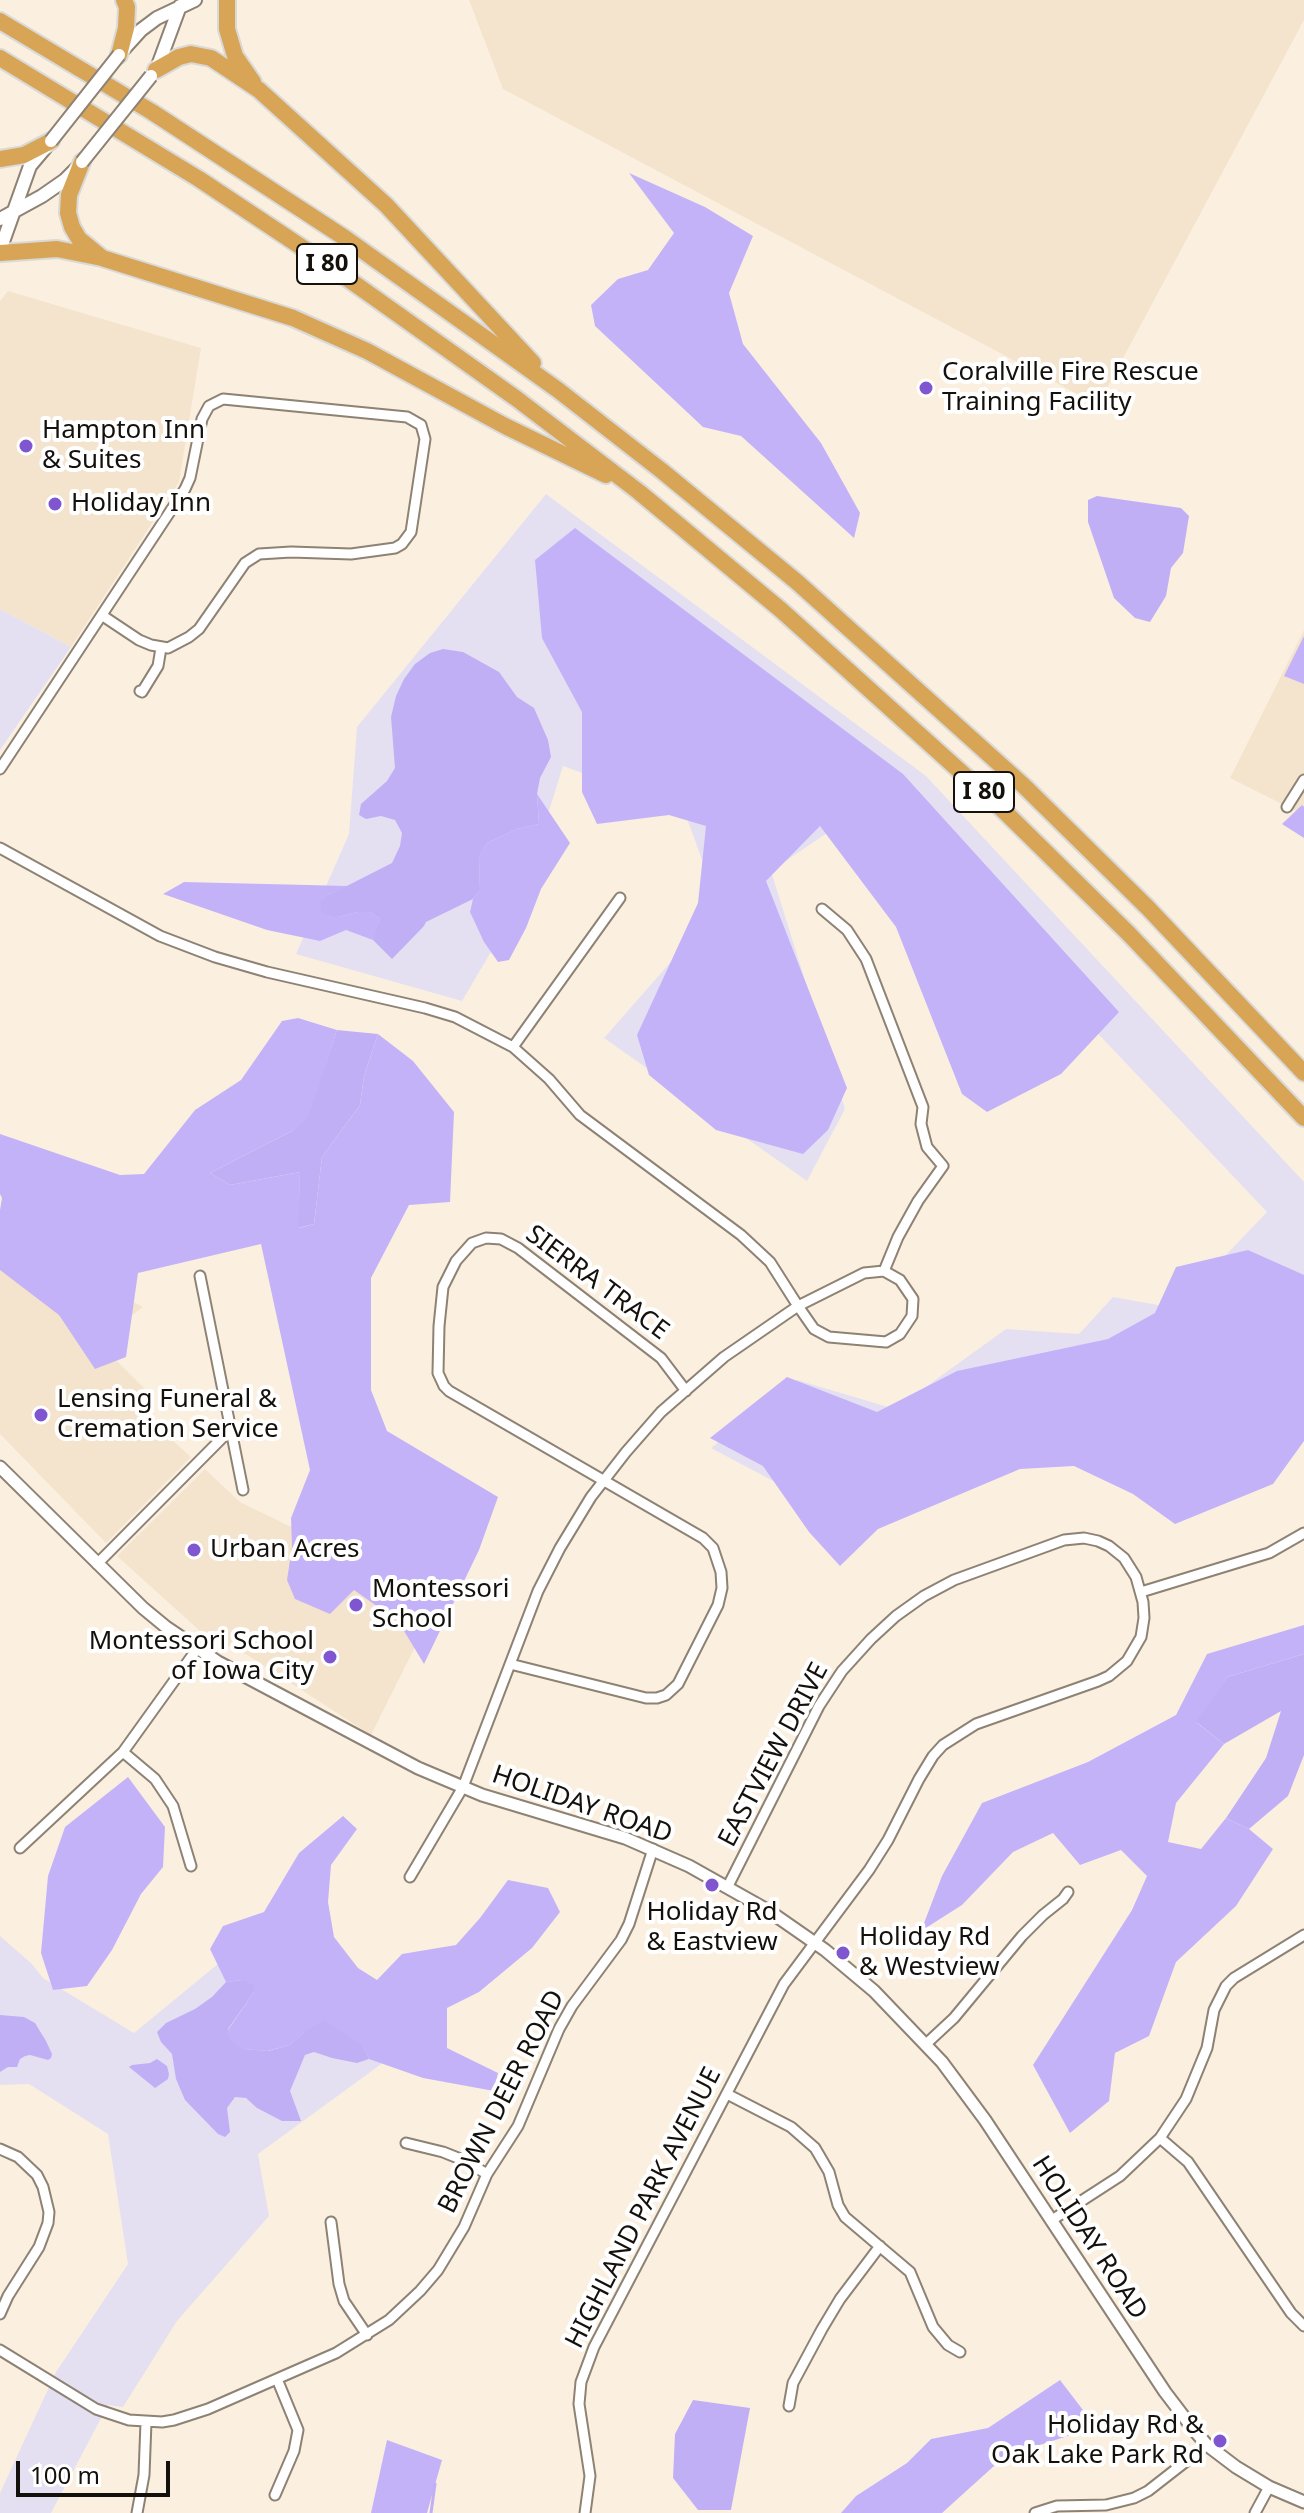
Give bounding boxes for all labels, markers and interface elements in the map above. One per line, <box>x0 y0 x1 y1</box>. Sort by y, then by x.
road number: I 80 <box>297 244 357 284</box>
place label: Coralville Fire Rescue Training Facility <box>942 357 1199 418</box>
marker: Coralville Fire Rescue Training Facility <box>917 379 935 397</box>
place label: Hampton Inn & Suites <box>42 415 205 476</box>
marker: Hampton Inn & Suites <box>17 437 35 455</box>
place label: Holiday Inn <box>71 488 211 520</box>
marker: Holiday Inn <box>46 495 64 513</box>
road number: I 80 <box>954 772 1014 812</box>
street label: SIERRA TRACE <box>519 1219 675 1347</box>
place label: Lensing Funeral & Cremation Service <box>57 1384 279 1446</box>
marker: Lensing Funeral & Cremation Service <box>32 1406 50 1424</box>
place label: Urban Acres <box>210 1534 360 1566</box>
marker: Urban Acres <box>185 1541 203 1559</box>
place label: Montessori School <box>372 1574 510 1636</box>
marker: Montessori School <box>347 1596 365 1614</box>
place label: Montessori School of Iowa City <box>89 1626 314 1688</box>
marker: Montessori School of Iowa City <box>321 1648 339 1666</box>
street label: EASTVIEW DRIVE <box>712 1658 836 1852</box>
street label: HOLIDAY ROAD <box>488 1760 676 1850</box>
marker: Holiday Rd & Eastview <box>703 1876 721 1894</box>
place label: Holiday Rd & Eastview <box>646 1897 778 1958</box>
place label: Holiday Rd & Westview <box>859 1922 999 1984</box>
marker: Holiday Rd & Westview <box>834 1944 852 1962</box>
street label: BROWN DEER ROAD <box>432 1985 572 2219</box>
street label: HIGHLAND PARK AVENUE <box>560 2062 728 2354</box>
street label: HOLIDAY ROAD <box>1025 2150 1153 2326</box>
place label: Holiday Rd & Oak Lake Park Rd <box>991 2410 1204 2472</box>
marker: Holiday Rd & Oak Lake Park Rd <box>1211 2432 1229 2450</box>
scale bar <box>20 2445 174 2495</box>
text: 100 m <box>30 2458 100 2491</box>

